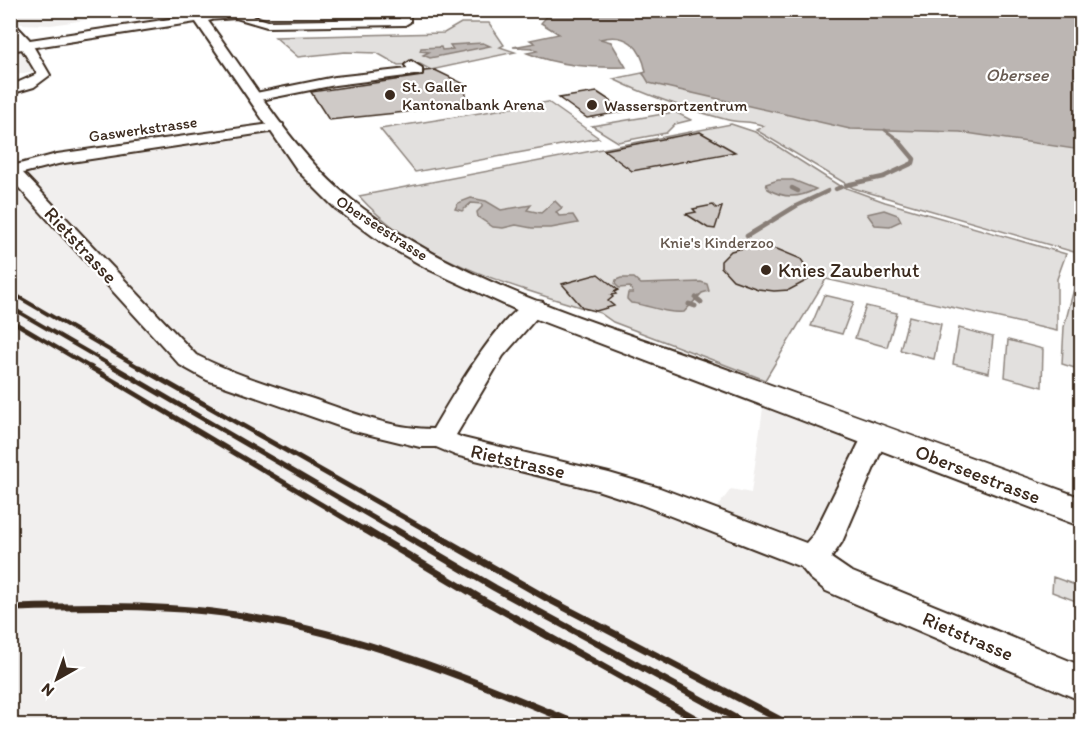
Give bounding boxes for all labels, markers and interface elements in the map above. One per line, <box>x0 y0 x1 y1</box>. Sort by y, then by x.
water label: Obersee <box>985 64 1050 86</box>
place label: St. Galler Kantonalbank Arena <box>402 77 545 114</box>
marker: St. Galler Kantonalbank Arena <box>383 88 397 102</box>
place label: Wassersportzentrum <box>604 96 748 115</box>
marker: Wassersportzentrum <box>585 98 599 112</box>
street label: Gaswerkstrasse <box>88 112 198 146</box>
street label: Oberseestrasse <box>332 191 432 265</box>
street label: Rietstrasse <box>39 202 123 288</box>
park label: Knie's Kinderzoo <box>660 233 774 252</box>
place label: Knies Zauberhut <box>778 258 920 282</box>
marker: Knies Zauberhut <box>759 263 773 277</box>
street label: Rietstrasse <box>468 438 568 484</box>
street label: Oberseestrasse <box>912 439 1044 509</box>
street label: Rietstrasse <box>919 606 1017 666</box>
north arrow <box>27 649 87 709</box>
text: N <box>37 679 58 701</box>

